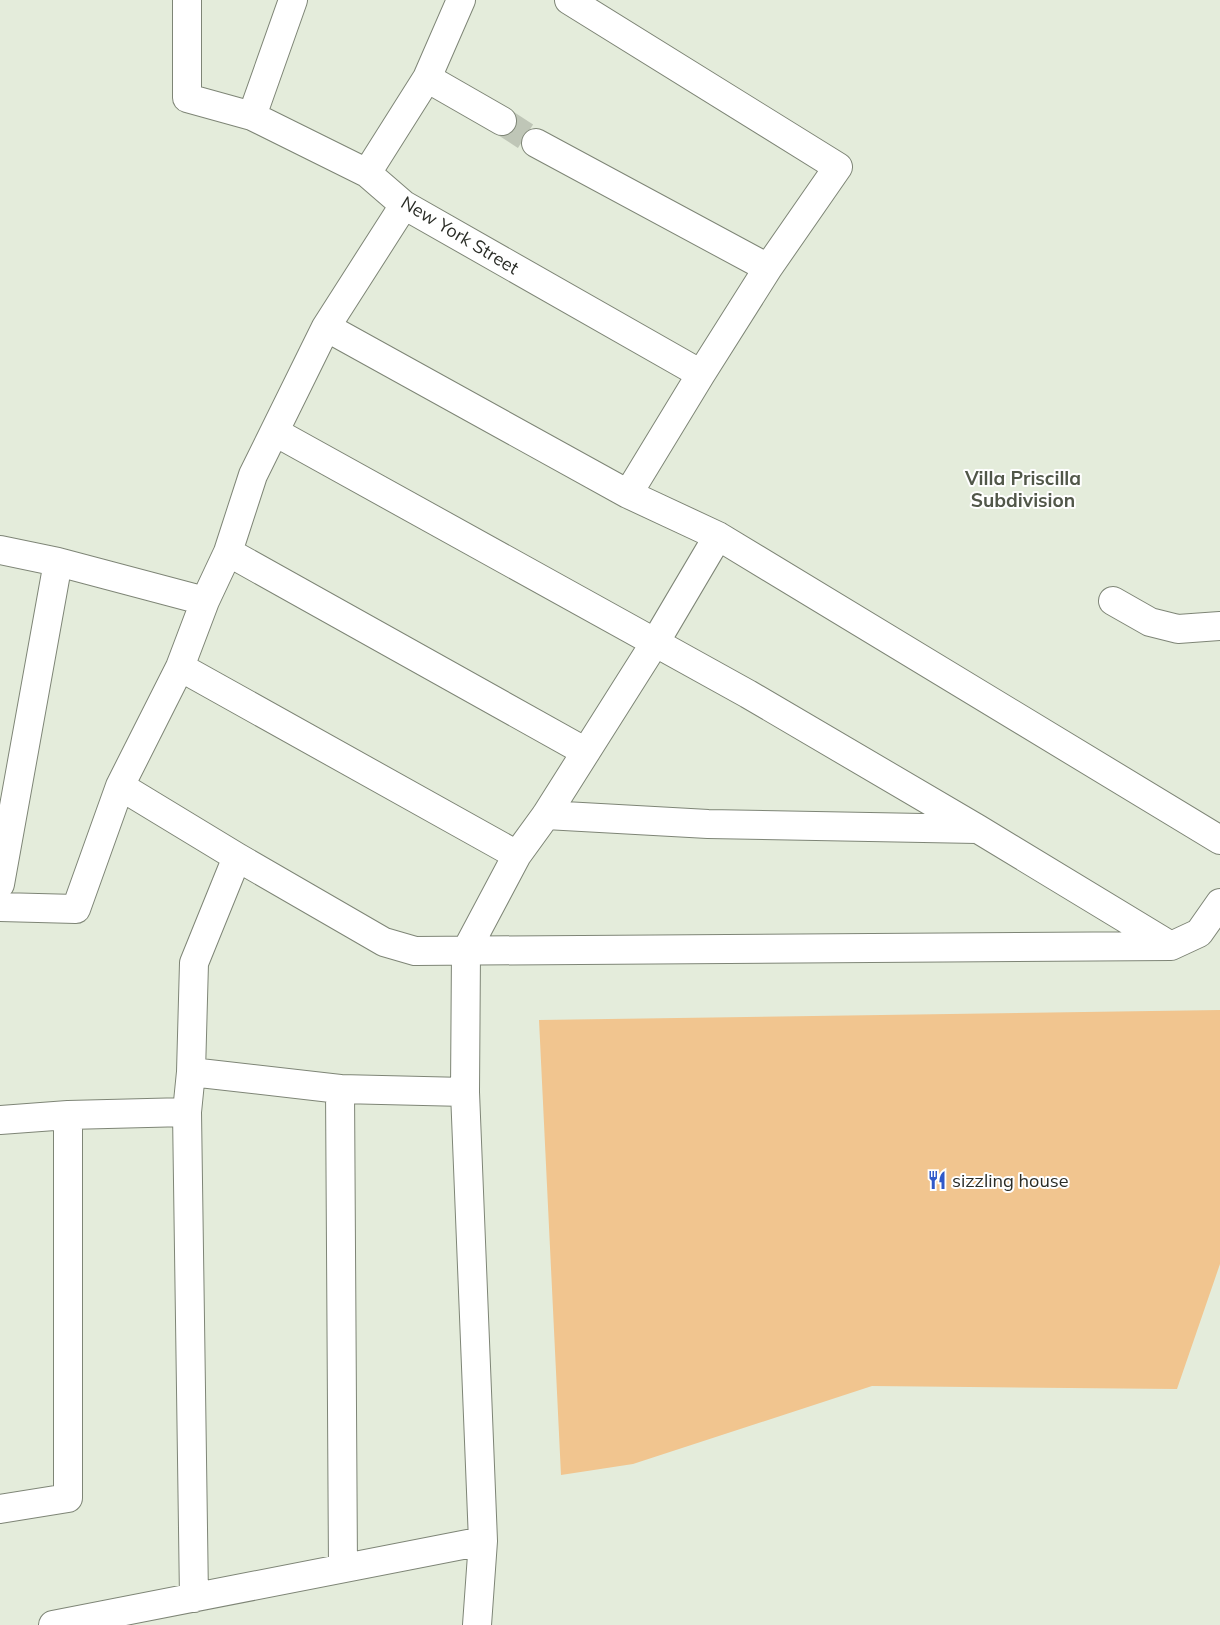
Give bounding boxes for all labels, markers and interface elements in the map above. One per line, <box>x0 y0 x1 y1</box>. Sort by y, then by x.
street label: New York Street <box>397 191 523 279</box>
district label: Villa Priscilla Subdivision <box>964 466 1081 512</box>
restaurant icon: sizzling house <box>926 1169 948 1191</box>
place label: sizzling house <box>952 1169 1069 1192</box>

